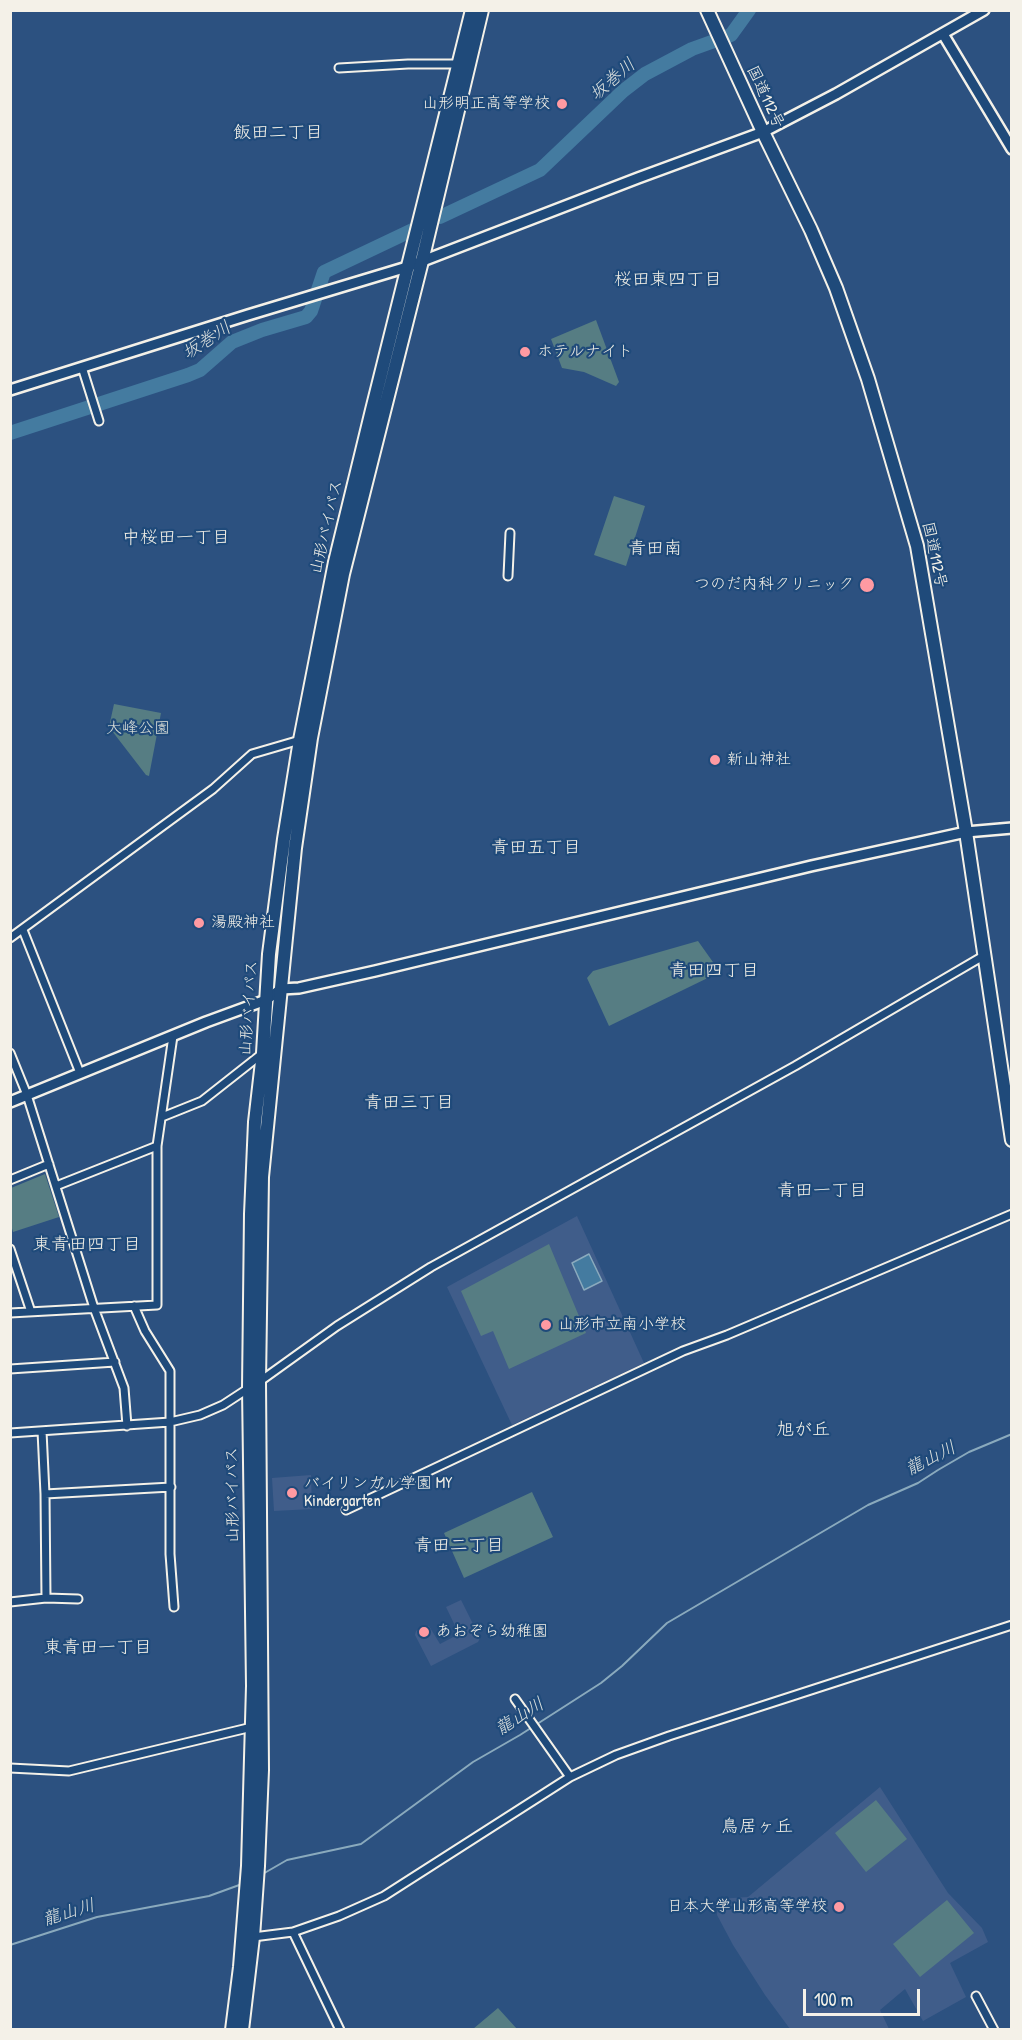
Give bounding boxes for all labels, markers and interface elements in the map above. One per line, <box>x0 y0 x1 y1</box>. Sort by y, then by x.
water label: 坂巻川 <box>586 54 640 106</box>
street label: 国道112号 <box>742 63 788 131</box>
place label: 山形明正高等学校 <box>422 94 550 114</box>
marker: 山形明正高等学校 <box>555 97 569 111</box>
district label: 飯田二丁目 <box>233 122 323 144</box>
district label: 桜田東四丁目 <box>614 269 722 291</box>
water label: 坂巻川 <box>178 317 236 365</box>
place label: ホテルナイト <box>537 342 633 362</box>
marker: ホテルナイト <box>518 345 532 359</box>
street label: 山形バイパス <box>307 478 347 576</box>
street label: 国道112号 <box>918 520 950 590</box>
district label: 中桜田一丁目 <box>122 527 230 549</box>
district label: 青田南 <box>628 538 682 560</box>
place label: つのだ内科クリニック <box>694 575 854 595</box>
marker: つのだ内科クリニック <box>858 576 876 594</box>
park label: 大峰公園 <box>106 719 170 739</box>
place label: 新山神社 <box>727 750 791 770</box>
marker: 新山神社 <box>708 753 722 767</box>
district label: 青田五丁目 <box>491 837 581 859</box>
place label: 湯殿神社 <box>211 913 275 933</box>
marker: 湯殿神社 <box>192 916 206 930</box>
street label: 山形バイパス <box>236 959 262 1057</box>
district label: 青田四丁目 <box>669 960 759 982</box>
district label: 青田三丁目 <box>364 1092 454 1114</box>
district label: 青田一丁目 <box>777 1180 867 1202</box>
district label: 東青田四丁目 <box>33 1234 141 1256</box>
place label: 山形市立南小学校 <box>558 1315 686 1335</box>
marker: 山形市立南小学校 <box>539 1318 553 1332</box>
district label: 旭が丘 <box>776 1419 830 1441</box>
water label: 龍山川 <box>902 1437 960 1481</box>
street label: 山形バイパス <box>223 1447 243 1543</box>
place label: バイリンガル学園 MY Kindergarten <box>304 1474 452 1512</box>
marker: バイリンガル学園 MY Kindergarten <box>285 1486 299 1500</box>
district label: 青田二丁目 <box>414 1535 504 1557</box>
place label: あおぞら幼稚園 <box>436 1622 548 1642</box>
marker: あおぞら幼稚園 <box>417 1625 431 1639</box>
district label: 東青田一丁目 <box>44 1637 152 1659</box>
water label: 龍山川 <box>491 1694 549 1740</box>
district label: 鳥居ヶ丘 <box>721 1816 793 1838</box>
water label: 龍山川 <box>40 1895 98 1931</box>
place label: 日本大学山形高等学校 <box>667 1897 827 1917</box>
marker: 日本大学山形高等学校 <box>832 1900 846 1914</box>
scale bar <box>806 1977 923 2015</box>
text: 100 m <box>814 1987 853 2012</box>

